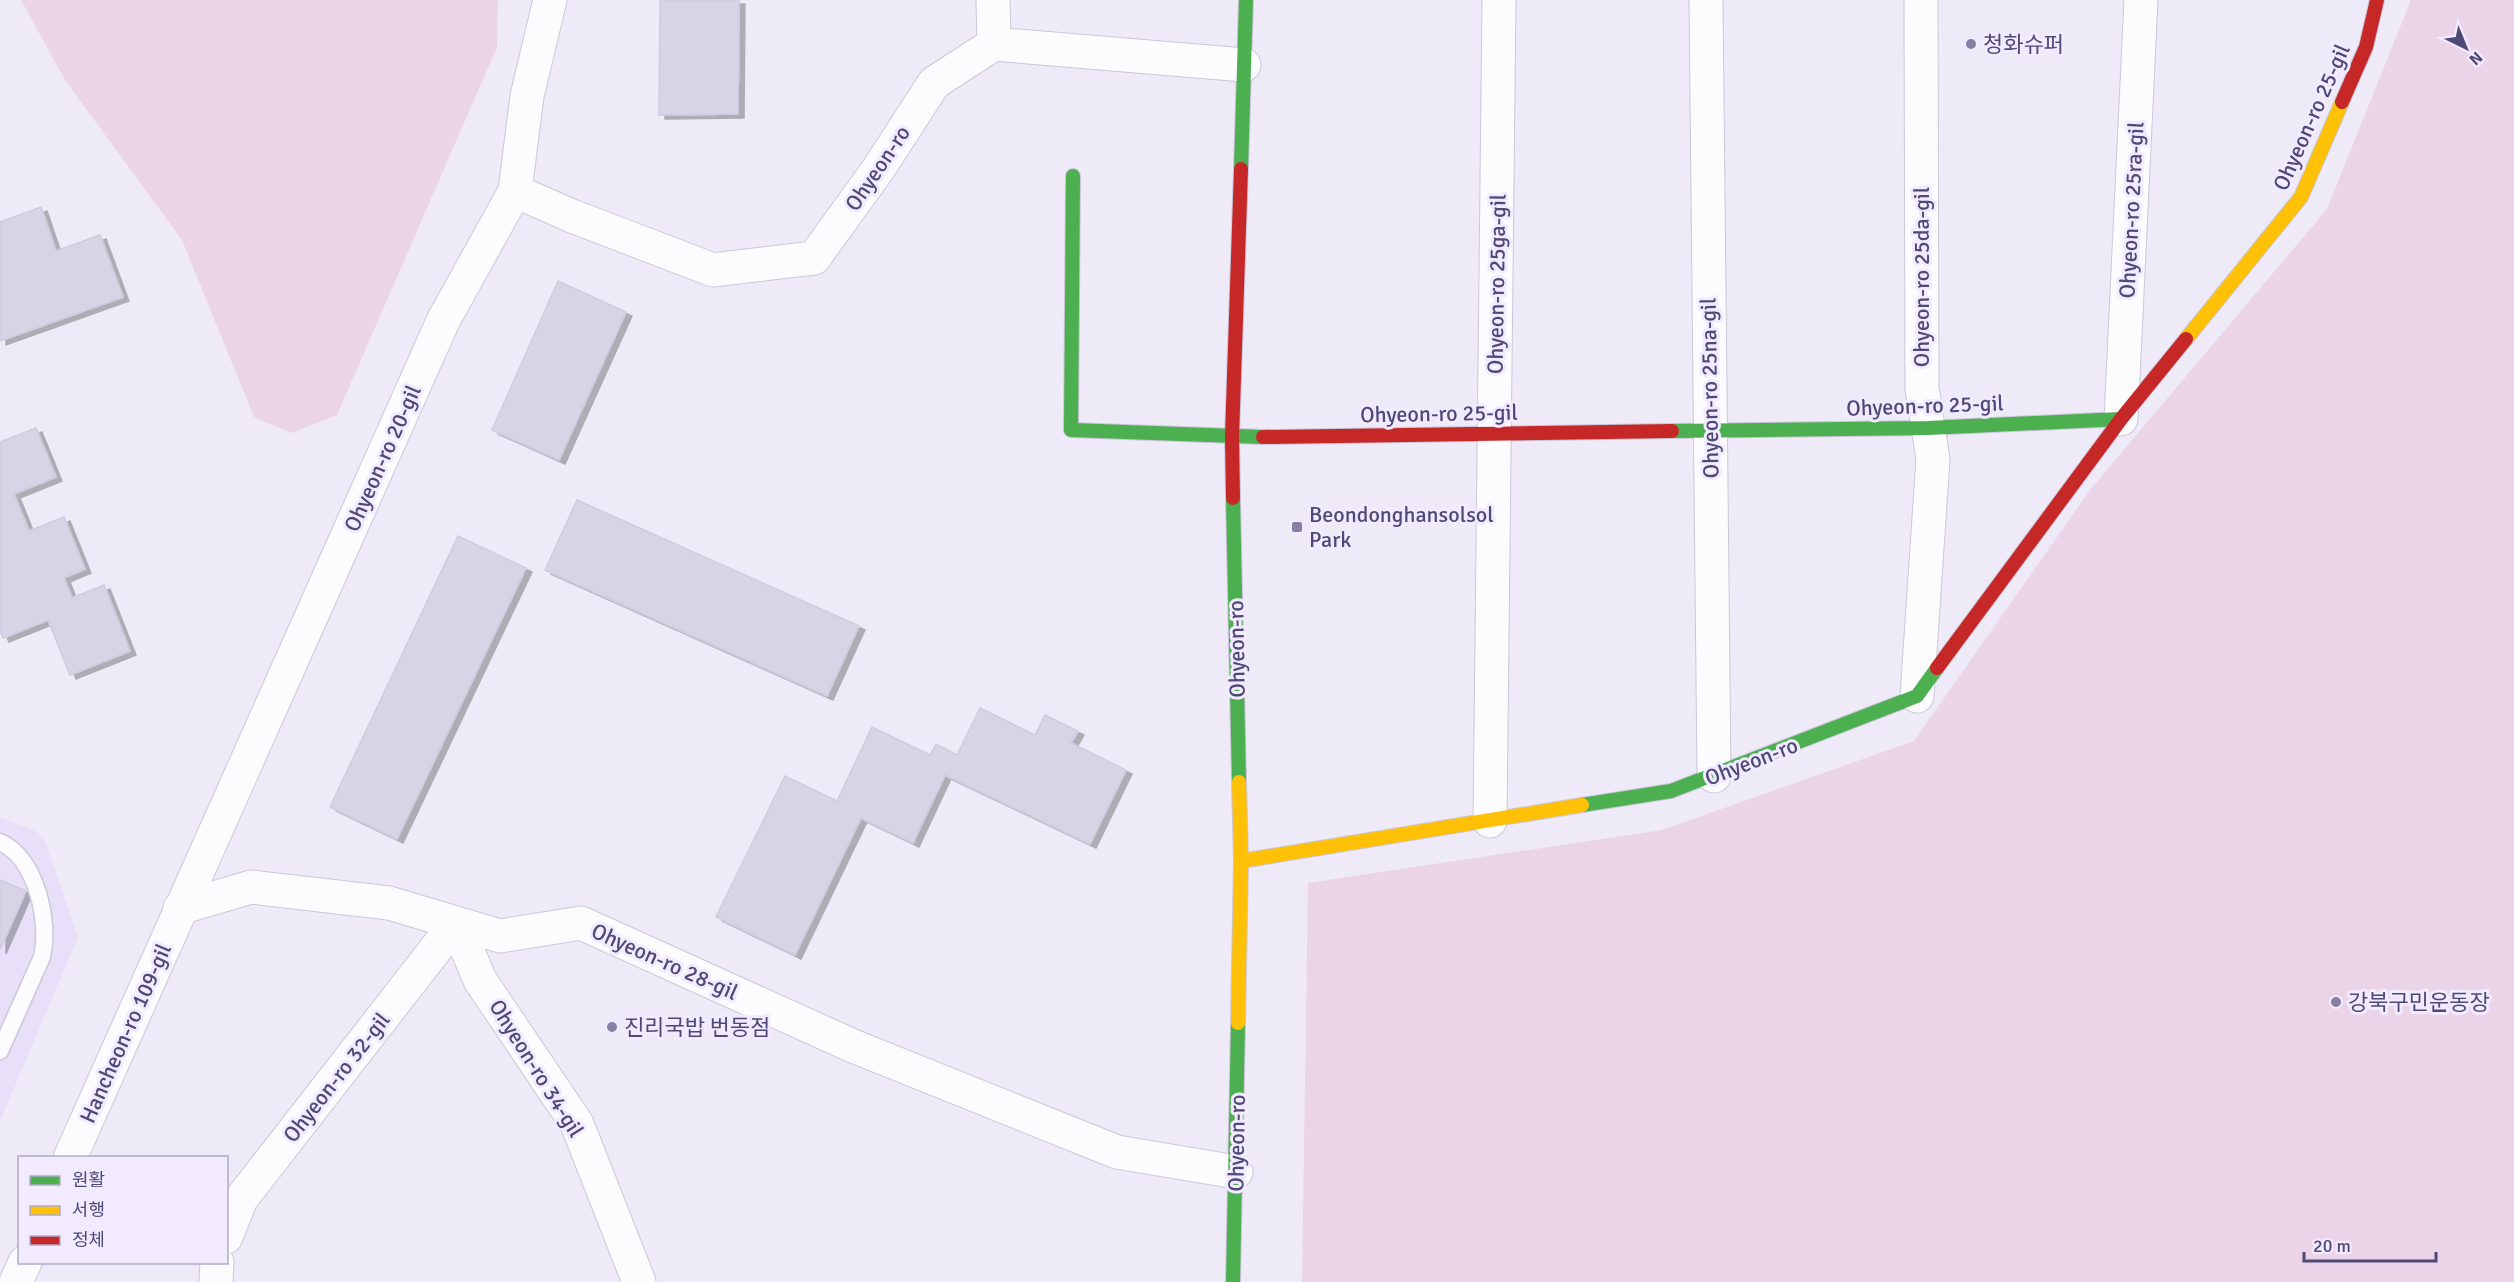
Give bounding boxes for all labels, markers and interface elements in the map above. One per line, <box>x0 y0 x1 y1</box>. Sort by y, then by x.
north arrow <box>2436 18 2496 78</box>
place label: 청화슈퍼 <box>1983 31 2064 58</box>
marker: 청화슈퍼 <box>1964 37 1978 51</box>
street label: Ohyeon-ro 25-gil <box>2267 40 2356 195</box>
text: N <box>2465 47 2486 69</box>
street label: Ohyeon-ro <box>839 120 916 216</box>
street label: Ohyeon-ro 25ra-gil <box>2113 121 2150 299</box>
street label: Ohyeon-ro 25da-gil <box>1908 187 1935 367</box>
street label: Ohyeon-ro 25ga-gil <box>1481 194 1512 374</box>
street label: Ohyeon-ro 25na-gil <box>1694 297 1725 479</box>
street label: Ohyeon-ro 20-gil <box>338 381 427 536</box>
street label: Ohyeon-ro 25-gil <box>1846 389 2004 422</box>
street label: Ohyeon-ro 25-gil <box>1360 399 1518 428</box>
place label: Beondonghansolsol Park <box>1309 501 1494 553</box>
marker: Beondonghansolsol Park <box>1290 520 1304 534</box>
street label: Ohyeon-ro <box>1222 600 1251 698</box>
street label: Ohyeon-ro <box>1701 731 1801 792</box>
street label: Ohyeon-ro 28-gil <box>587 917 742 1006</box>
street label: Hancheon-ro 109-gil <box>74 939 177 1127</box>
place label: 강북구민운동장 <box>2348 989 2490 1016</box>
street label: Ohyeon-ro 34-gil <box>483 994 590 1142</box>
marker: 강북구민운동장 <box>2329 995 2343 1009</box>
street label: Ohyeon-ro 32-gil <box>277 1007 396 1148</box>
place label: 진리국밥 번동점 <box>624 1014 771 1041</box>
marker: 진리국밥 번동점 <box>605 1020 619 1034</box>
street label: Ohyeon-ro <box>1222 1094 1251 1192</box>
legend <box>18 1156 228 1264</box>
text: 원활 <box>72 1169 105 1191</box>
text: 서행 <box>72 1199 105 1221</box>
scale bar <box>2304 1225 2436 1263</box>
text: 정체 <box>72 1229 105 1251</box>
text: 20 m <box>2313 1235 2351 1257</box>

